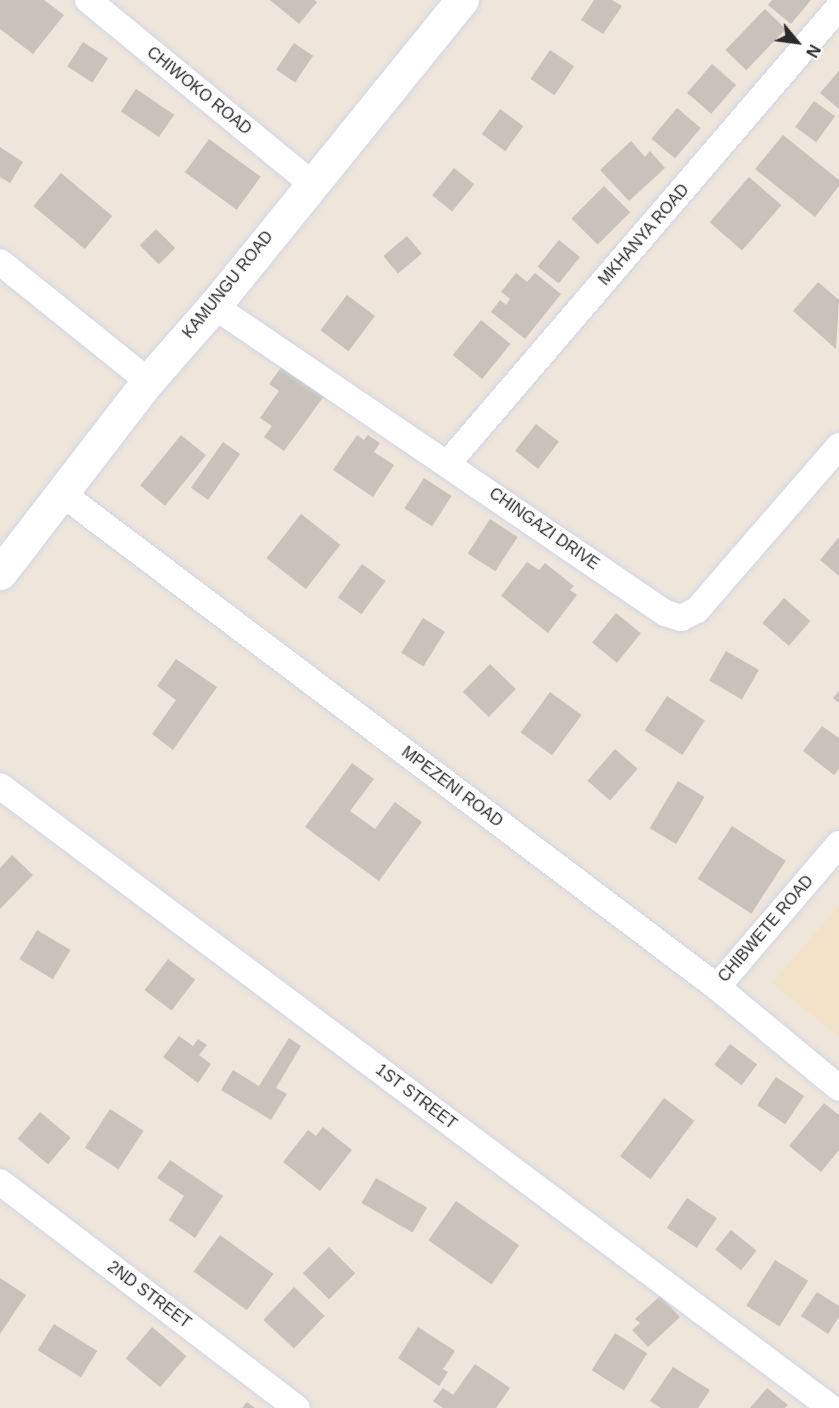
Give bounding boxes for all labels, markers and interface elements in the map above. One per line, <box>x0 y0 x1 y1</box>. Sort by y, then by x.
north arrow <box>767 12 827 72</box>
text: N <box>803 42 823 60</box>
street label: CHIWOKO ROAD <box>143 43 255 139</box>
street label: MKHANYA ROAD <box>595 180 693 290</box>
street label: KAMUNGU ROAD <box>179 227 277 343</box>
street label: CHINGAZI DRIVE <box>485 484 603 574</box>
street label: MPEZENI ROAD <box>398 743 506 831</box>
street label: CHIBWETE ROAD <box>714 872 818 986</box>
street label: 1ST STREET <box>372 1060 460 1134</box>
street label: 2ND STREET <box>103 1257 195 1333</box>

